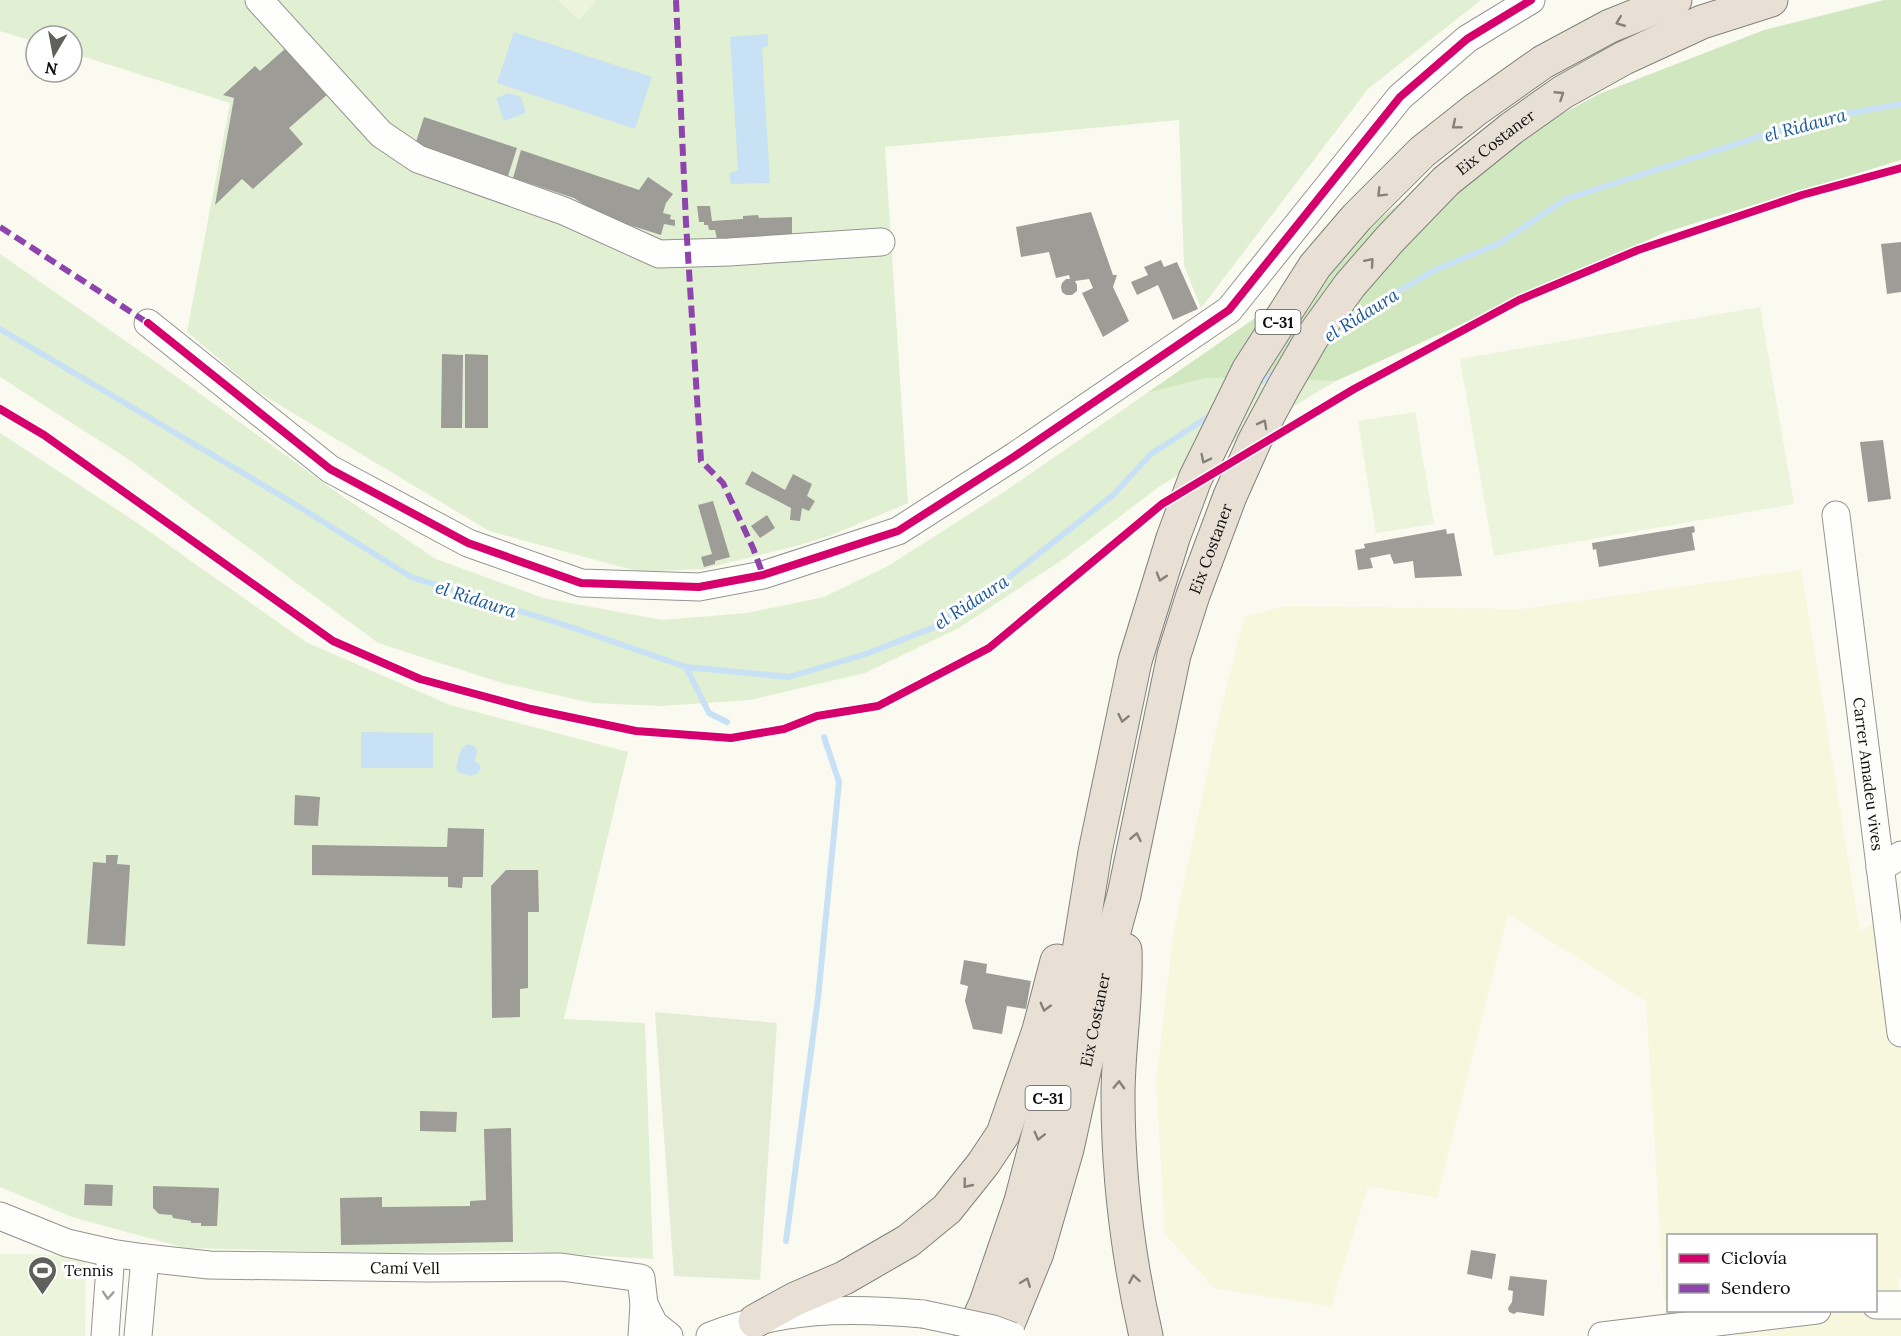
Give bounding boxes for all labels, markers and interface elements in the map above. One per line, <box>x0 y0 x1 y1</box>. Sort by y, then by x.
one-way arrow <box>1616 15 1627 27</box>
north arrow <box>24 24 84 84</box>
text: N <box>44 58 59 80</box>
one-way arrow <box>1554 90 1564 102</box>
water label: el Ridaura <box>1762 103 1849 147</box>
street label: Eix Costaner <box>1452 105 1539 179</box>
one-way arrow <box>1452 118 1463 129</box>
one-way arrow <box>1377 186 1388 197</box>
one-way arrow <box>1363 258 1374 269</box>
water label: el Ridaura <box>1319 283 1403 347</box>
road number: C-31 <box>1256 310 1300 334</box>
one-way arrow <box>1256 420 1267 430</box>
one-way arrow <box>1200 453 1212 464</box>
street label: Eix Costaner <box>1184 501 1236 597</box>
water label: el Ridaura <box>930 569 1013 634</box>
one-way arrow <box>1156 571 1168 582</box>
water label: el Ridaura <box>433 575 520 623</box>
street label: Carrer Amadeu vives <box>1849 696 1888 852</box>
one-way arrow <box>1117 713 1130 723</box>
one-way arrow <box>1129 833 1142 843</box>
street label: Eix Costaner <box>1075 971 1114 1069</box>
one-way arrow <box>1039 1002 1052 1012</box>
one-way arrow <box>1112 1080 1125 1089</box>
road number: C-31 <box>1026 1086 1070 1110</box>
one-way arrow <box>1033 1131 1046 1141</box>
one-way arrow <box>964 1177 975 1188</box>
legend <box>1667 1234 1877 1312</box>
text: Ciclovía <box>1721 1246 1787 1269</box>
sports icon: Tennis <box>27 1254 59 1296</box>
street label: Camí Vell <box>370 1257 440 1278</box>
place label: Tennis <box>64 1260 113 1280</box>
one-way arrow <box>1128 1274 1141 1284</box>
text: Sendero <box>1721 1276 1791 1299</box>
one-way arrow <box>1019 1277 1031 1288</box>
one-way arrow <box>102 1290 115 1299</box>

